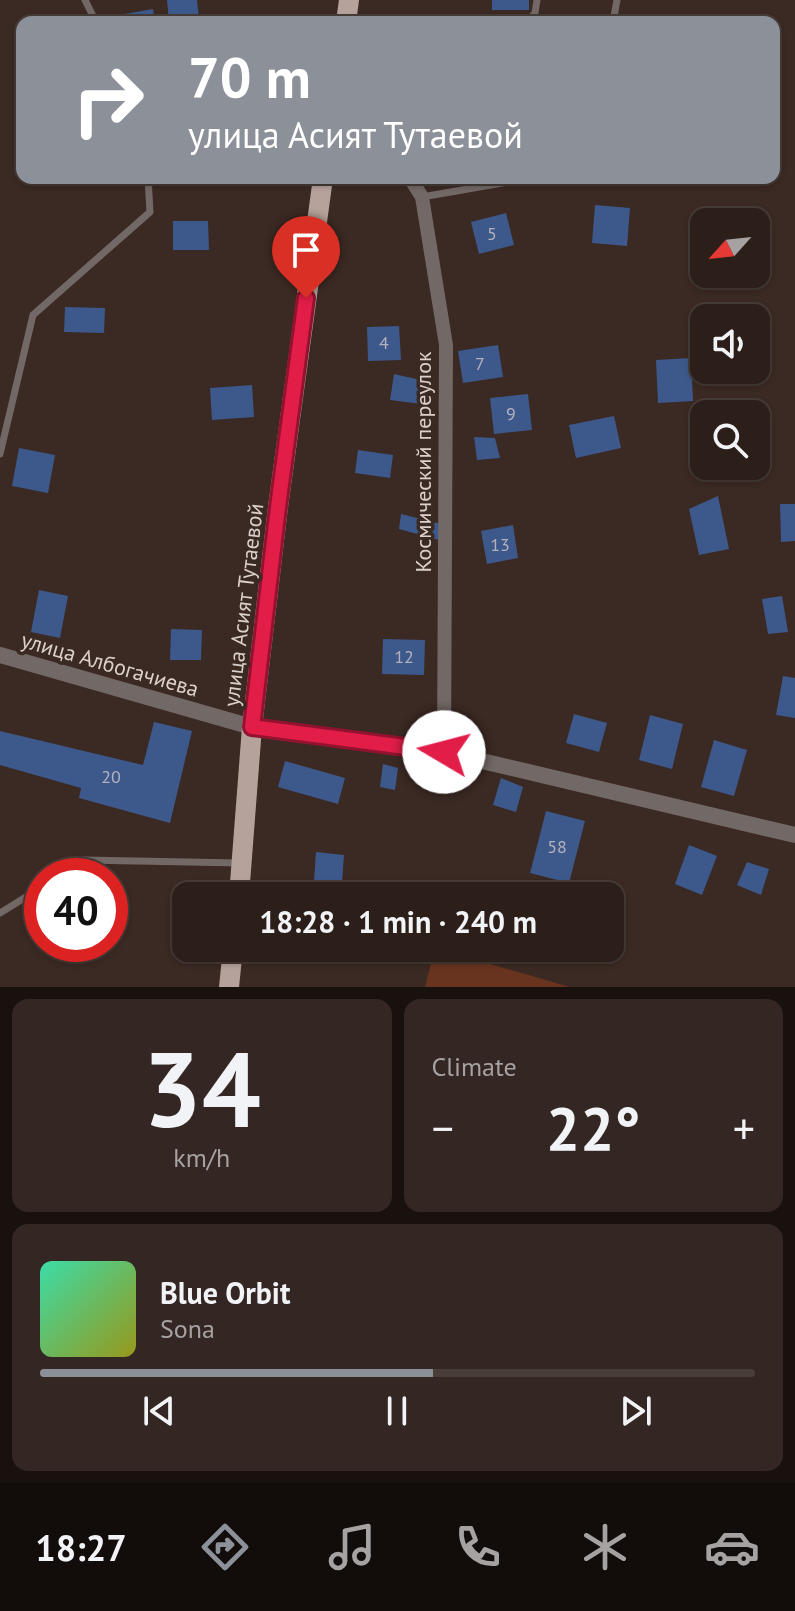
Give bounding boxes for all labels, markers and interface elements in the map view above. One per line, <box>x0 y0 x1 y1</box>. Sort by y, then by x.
text: 70 m <box>188 41 311 113</box>
icon: right <box>56 48 160 152</box>
text: улица Асият Тутаевой <box>188 111 523 158</box>
north arrow <box>690 208 770 288</box>
map controls <box>690 208 770 480</box>
pin <box>272 216 340 298</box>
house number: 5 <box>487 222 497 245</box>
icon: arrive <box>284 228 328 272</box>
button: sound <box>690 304 770 384</box>
house number: 4 <box>379 331 389 354</box>
street label: Космический переулок <box>409 351 437 572</box>
house number: 7 <box>475 352 485 375</box>
button: search <box>690 400 770 480</box>
house number: 9 <box>506 402 516 425</box>
street label: улица Асият Тутаевой <box>217 502 269 708</box>
house number: 13 <box>490 533 510 556</box>
street label: улица Албогачиева <box>18 625 202 703</box>
house number: 12 <box>394 645 414 668</box>
position arrow <box>402 710 486 794</box>
house number: 20 <box>101 765 121 788</box>
house number: 58 <box>547 835 567 858</box>
speed limit sign: 40 <box>24 858 128 962</box>
text: 18:28 · 1 min · 240 m <box>259 902 537 941</box>
text: 34 <box>143 1021 261 1156</box>
text: Climate <box>432 1050 517 1083</box>
text: 22° <box>546 1089 640 1167</box>
text: − <box>432 1099 454 1156</box>
text: + <box>733 1099 755 1156</box>
text: km/h <box>173 1141 230 1174</box>
text: Blue Orbit <box>160 1273 290 1312</box>
text: Sona <box>160 1312 215 1345</box>
icon: previous <box>137 1389 181 1433</box>
icon: pause <box>375 1389 419 1433</box>
icon: next <box>614 1389 658 1433</box>
icon: directions <box>197 1519 253 1575</box>
icon: music <box>324 1519 380 1575</box>
icon: phone <box>450 1519 506 1575</box>
icon: climate <box>577 1519 633 1575</box>
icon: car <box>704 1519 760 1575</box>
text: 18:27 <box>35 1524 127 1571</box>

